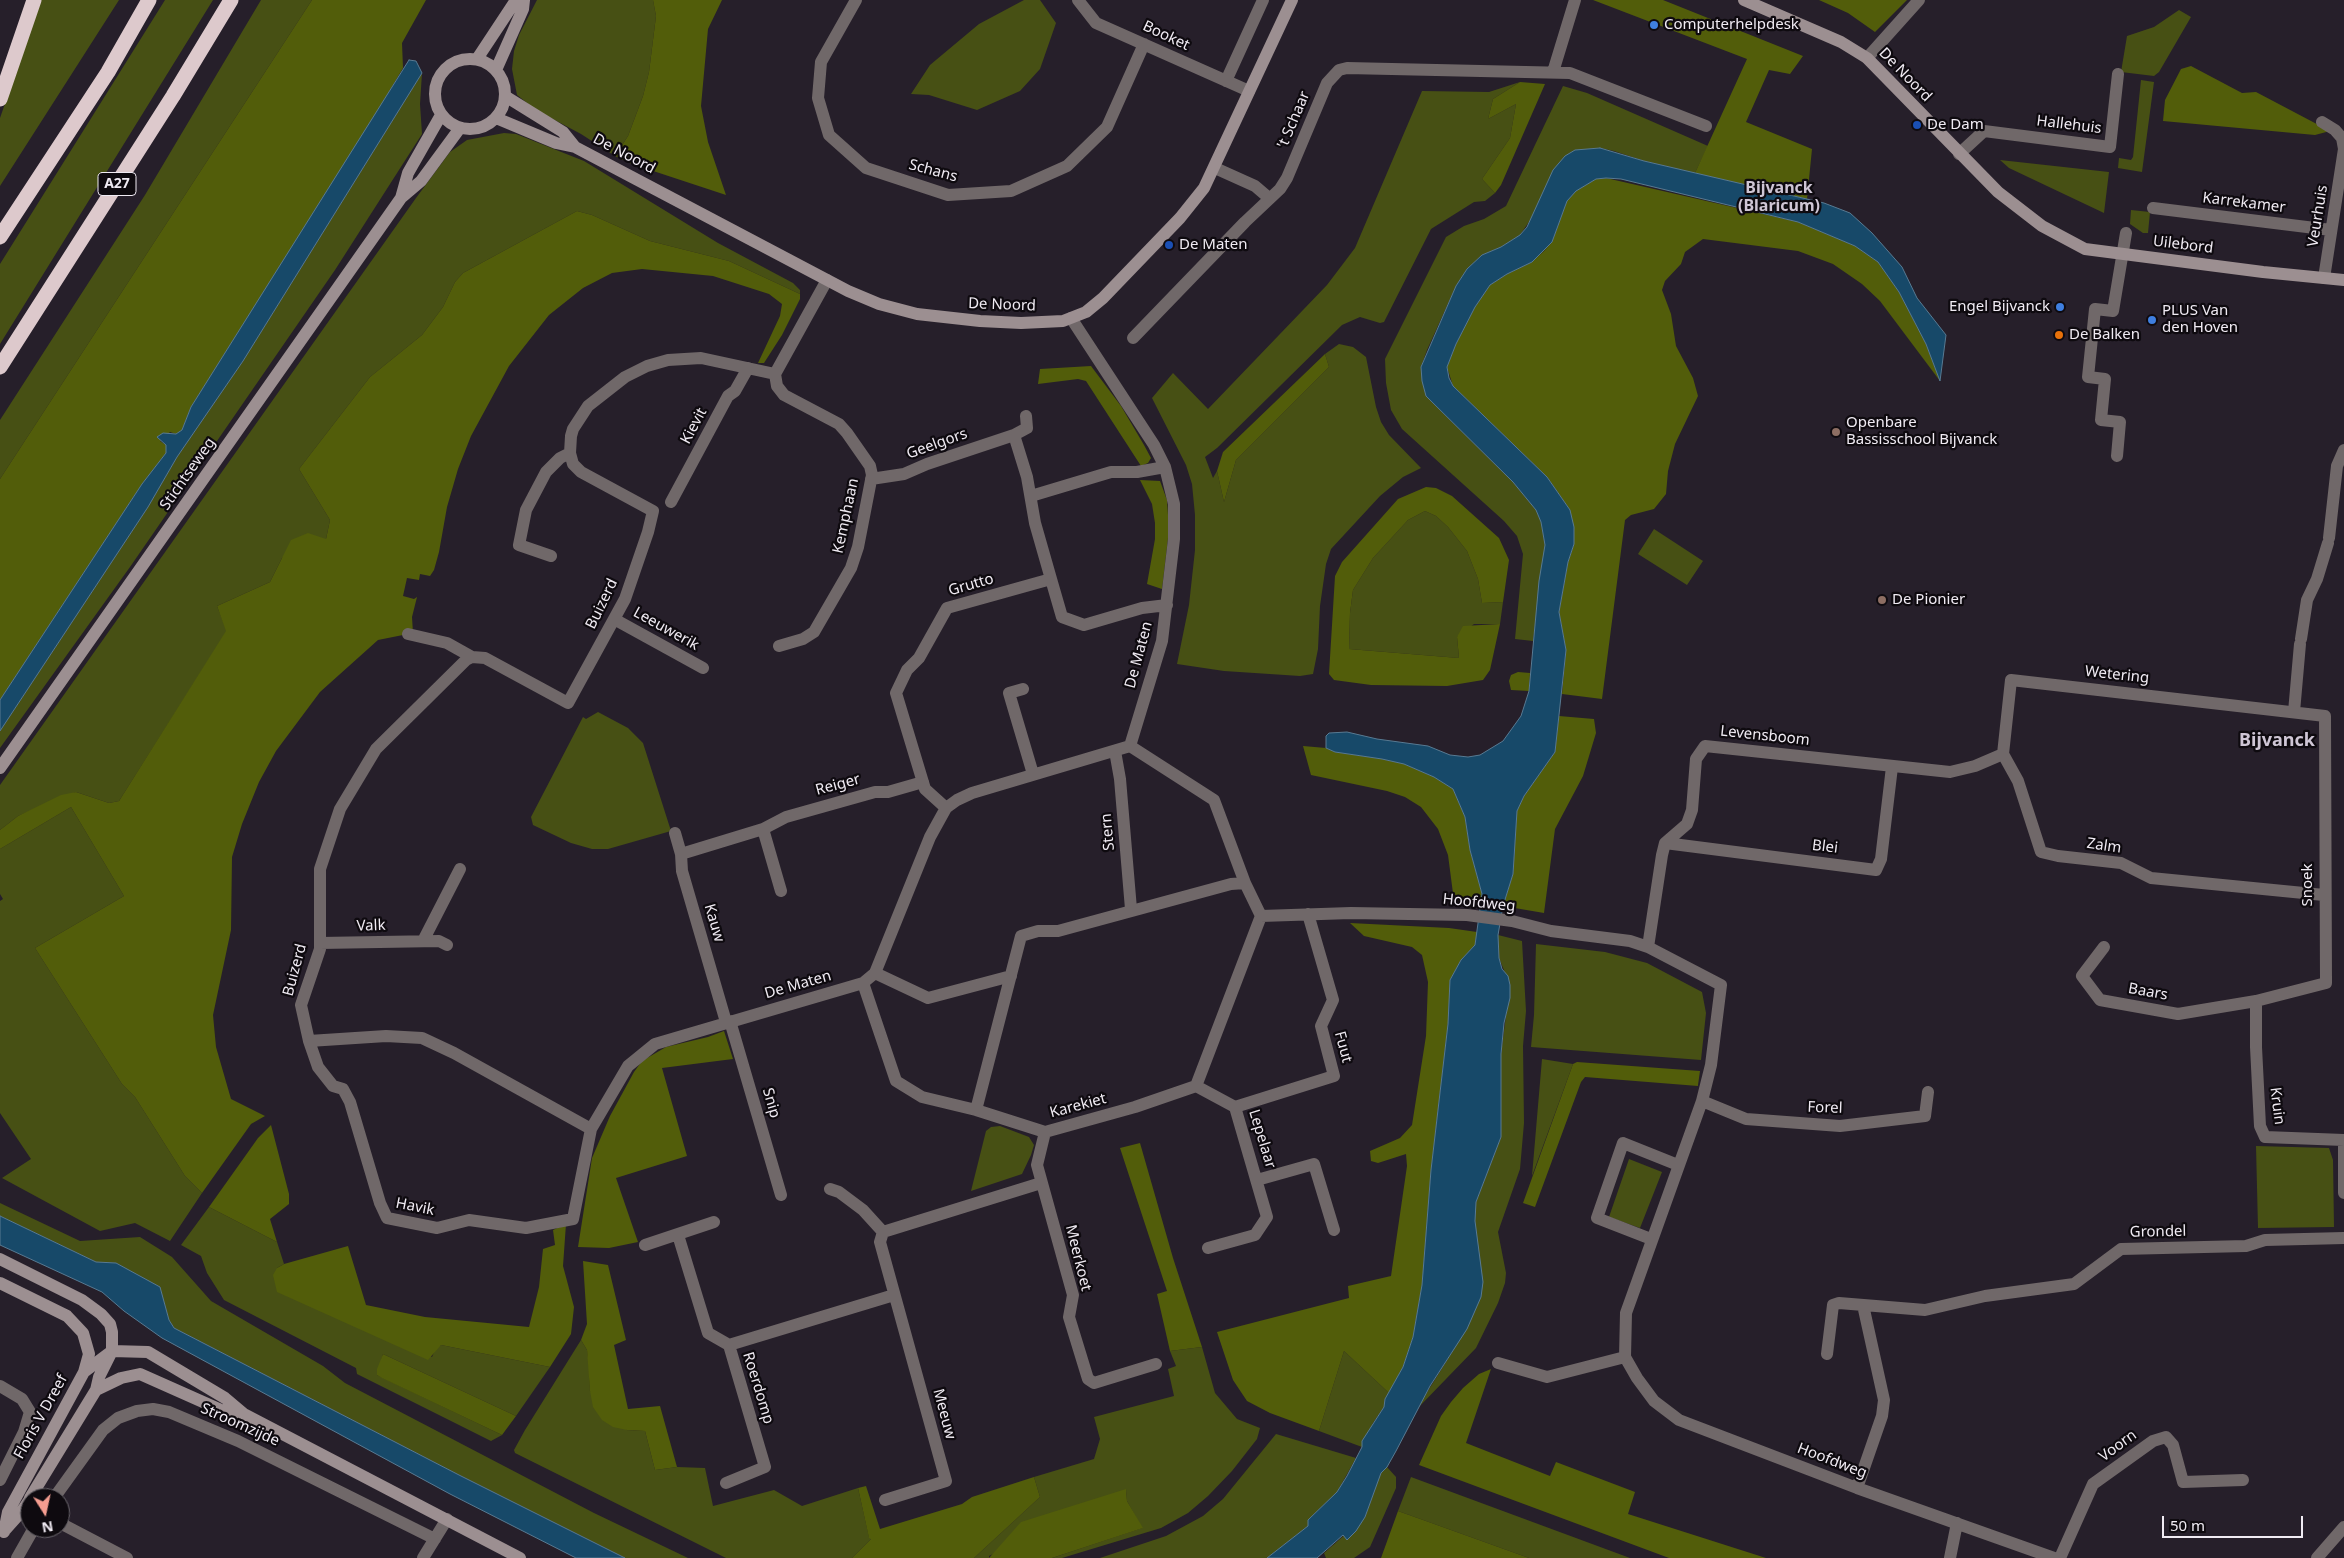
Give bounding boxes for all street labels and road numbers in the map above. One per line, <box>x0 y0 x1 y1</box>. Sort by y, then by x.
street label: Booket <box>1140 17 1192 55</box>
street label: De Noord <box>1875 44 1935 106</box>
street label: 't Schaar <box>1274 89 1314 151</box>
street label: Hallehuis <box>2035 112 2103 138</box>
street label: De Noord <box>590 130 658 178</box>
street label: Schans <box>907 156 959 186</box>
road number: A27 <box>98 172 136 195</box>
street label: Veurhuis <box>2304 184 2332 248</box>
street label: Karrekamer <box>2202 189 2286 217</box>
street label: Uilebord <box>2152 232 2214 258</box>
street label: De Noord <box>968 295 1036 315</box>
street label: Kievit <box>677 405 711 447</box>
street label: Geelgors <box>904 425 970 463</box>
street label: Stichtseweg <box>156 434 220 514</box>
street label: Kemphaan <box>829 477 863 555</box>
street label: Grutto <box>946 570 996 600</box>
street label: Buizerd <box>582 576 622 632</box>
street label: Leeuwerik <box>630 604 702 654</box>
street label: De Maten <box>1121 620 1157 690</box>
street label: Wetering <box>2084 663 2150 687</box>
street label: Levensboom <box>1719 722 1811 750</box>
street label: Reiger <box>814 770 862 800</box>
street label: Stern <box>1097 812 1119 852</box>
street label: Zalm <box>2085 835 2123 857</box>
street label: Blei <box>1811 836 1839 858</box>
street label: Snoek <box>2299 863 2317 907</box>
street label: Hoofdweg <box>1442 890 1516 916</box>
street label: Kauw <box>700 902 728 944</box>
street label: Valk <box>356 916 386 936</box>
street label: Buizerd <box>279 942 311 998</box>
street label: De Maten <box>763 967 833 1003</box>
street label: Baars <box>2127 980 2169 1004</box>
street label: Fuut <box>1330 1029 1356 1065</box>
street label: Snip <box>758 1086 784 1120</box>
street label: Kruin <box>2266 1086 2288 1126</box>
street label: Karekiet <box>1048 1090 1108 1122</box>
street label: Forel <box>1807 1098 1843 1118</box>
street label: Lepelaar <box>1244 1107 1280 1171</box>
street label: Havik <box>394 1194 436 1220</box>
street label: Meerkoet <box>1061 1223 1095 1293</box>
street label: Grondel <box>2129 1223 2187 1241</box>
street label: Roerdomp <box>739 1350 777 1426</box>
street label: Floris V Dreef <box>10 1372 72 1462</box>
street label: Meeuw <box>929 1387 959 1441</box>
street label: Stroomzijde <box>198 1400 282 1450</box>
street label: Voorn <box>2096 1426 2140 1466</box>
street label: Hoofdweg <box>1795 1439 1869 1483</box>

